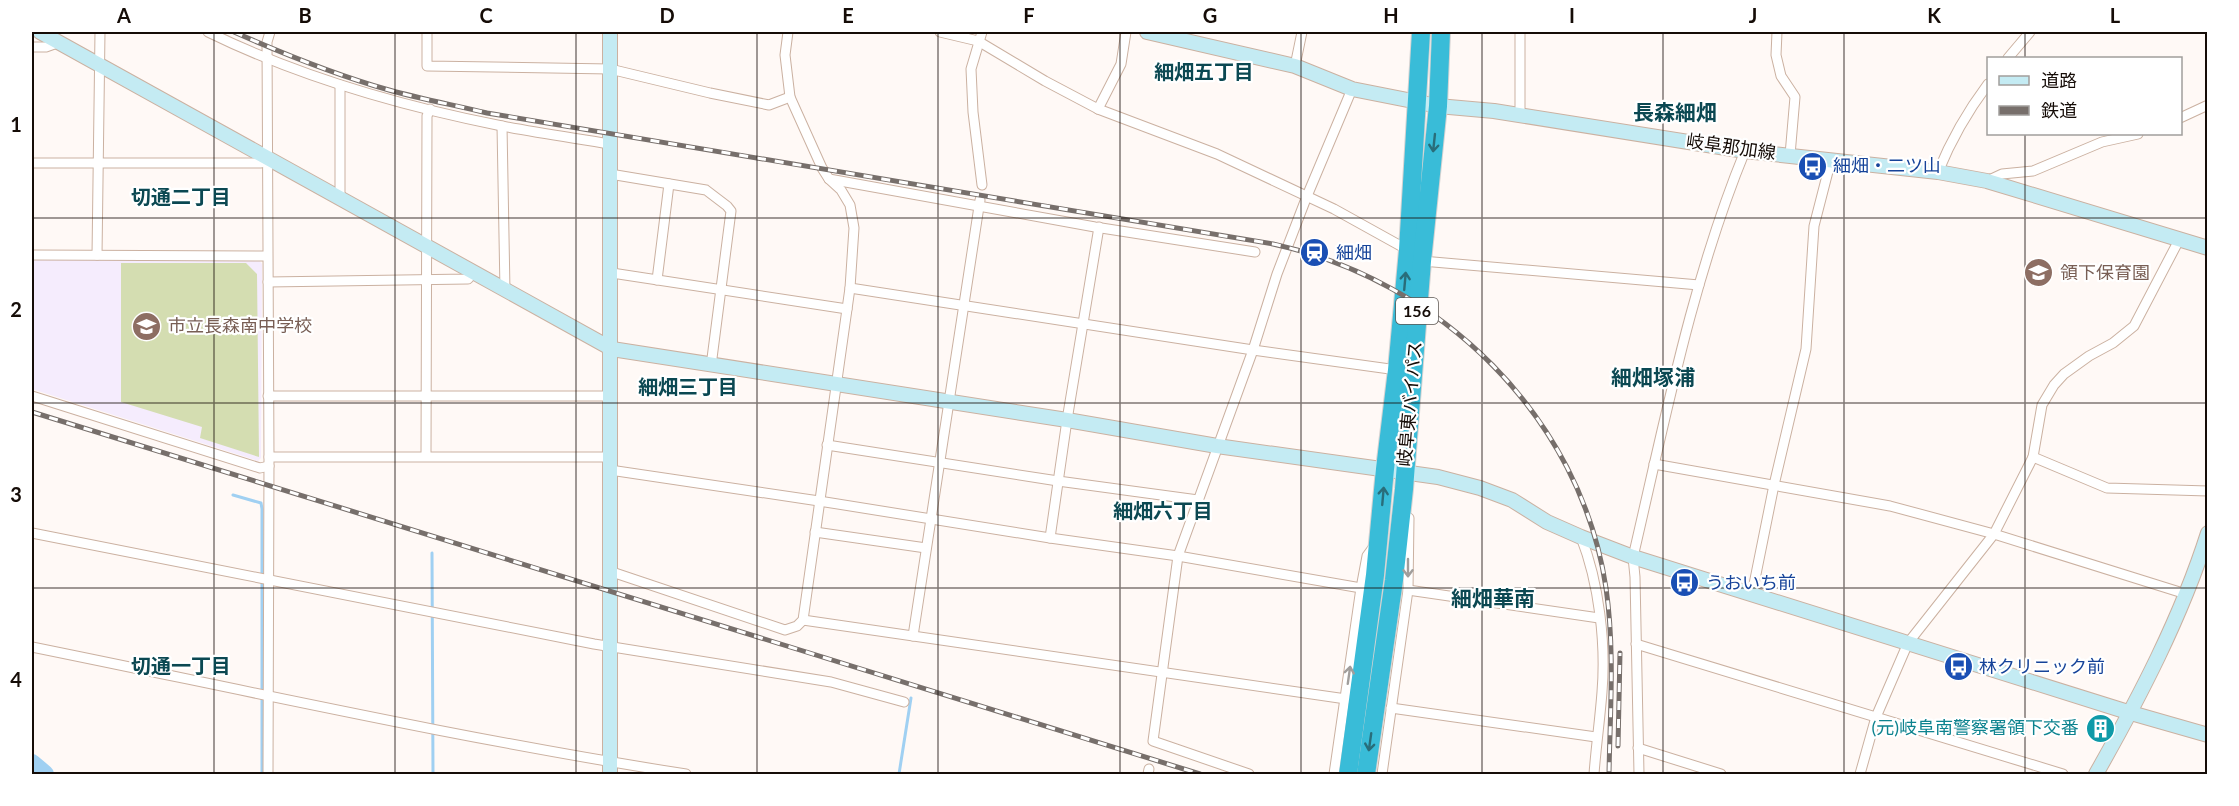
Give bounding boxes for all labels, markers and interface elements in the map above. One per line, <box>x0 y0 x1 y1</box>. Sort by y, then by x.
text: A <box>116 3 131 27</box>
text: B <box>298 3 312 27</box>
text: C <box>479 3 493 27</box>
text: D <box>659 3 675 27</box>
text: E <box>842 3 854 27</box>
text: F <box>1023 3 1035 27</box>
text: G <box>1203 3 1217 27</box>
text: H <box>1383 3 1399 27</box>
text: I <box>1569 3 1575 27</box>
text: J <box>1749 3 1757 27</box>
text: K <box>1927 3 1941 27</box>
text: L <box>2110 3 2121 27</box>
legend <box>1987 57 2182 135</box>
district label: 細畑五丁目 <box>1154 59 1254 83</box>
text: 道路 <box>2041 69 2077 91</box>
district label: 長森細畑 <box>1633 99 1717 124</box>
text: 鉄道 <box>2041 99 2077 121</box>
text: 1 <box>10 112 22 136</box>
street label: 岐阜那加線 <box>1685 129 1777 163</box>
one-way arrow <box>1428 133 1439 153</box>
bus stop icon: 細畑・二ツ山 <box>1796 150 1828 182</box>
place label: 細畑・二ツ山 <box>1833 154 1941 176</box>
district label: 切通二丁目 <box>131 184 231 208</box>
station icon: 細畑 <box>1299 237 1331 269</box>
place label: 細畑 <box>1336 241 1372 263</box>
school or university icon: 領下保育園 <box>2023 257 2055 289</box>
place label: 領下保育園 <box>2060 261 2150 283</box>
one-way arrow <box>1400 271 1411 291</box>
text: 2 <box>10 297 22 321</box>
road number: 156 <box>1396 298 1438 324</box>
school or university icon: 市立長森南中学校 <box>131 310 163 342</box>
place label: 市立長森南中学校 <box>168 314 312 336</box>
street label: 岐阜東バイパス <box>1393 340 1425 467</box>
district label: 細畑塚浦 <box>1611 364 1695 389</box>
district label: 細畑三丁目 <box>638 374 738 398</box>
text: 3 <box>10 482 22 506</box>
one-way arrow <box>1378 486 1389 506</box>
district label: 細畑六丁目 <box>1113 498 1213 522</box>
one-way arrow <box>1402 558 1414 578</box>
bus stop icon: うおいち前 <box>1669 567 1701 599</box>
place label: うおいち前 <box>1706 571 1796 593</box>
district label: 細畑華南 <box>1451 585 1535 610</box>
bus stop icon: 林クリニック前 <box>1942 651 1974 683</box>
district label: 切通一丁目 <box>131 653 231 677</box>
place label: 林クリニック前 <box>1979 655 2105 677</box>
one-way arrow <box>1344 666 1355 686</box>
text: 4 <box>10 667 22 691</box>
building icon: (元)岐阜南警察署領下交番 <box>2084 712 2116 744</box>
place label: (元)岐阜南警察署領下交番 <box>1871 716 2079 738</box>
one-way arrow <box>1365 731 1376 751</box>

